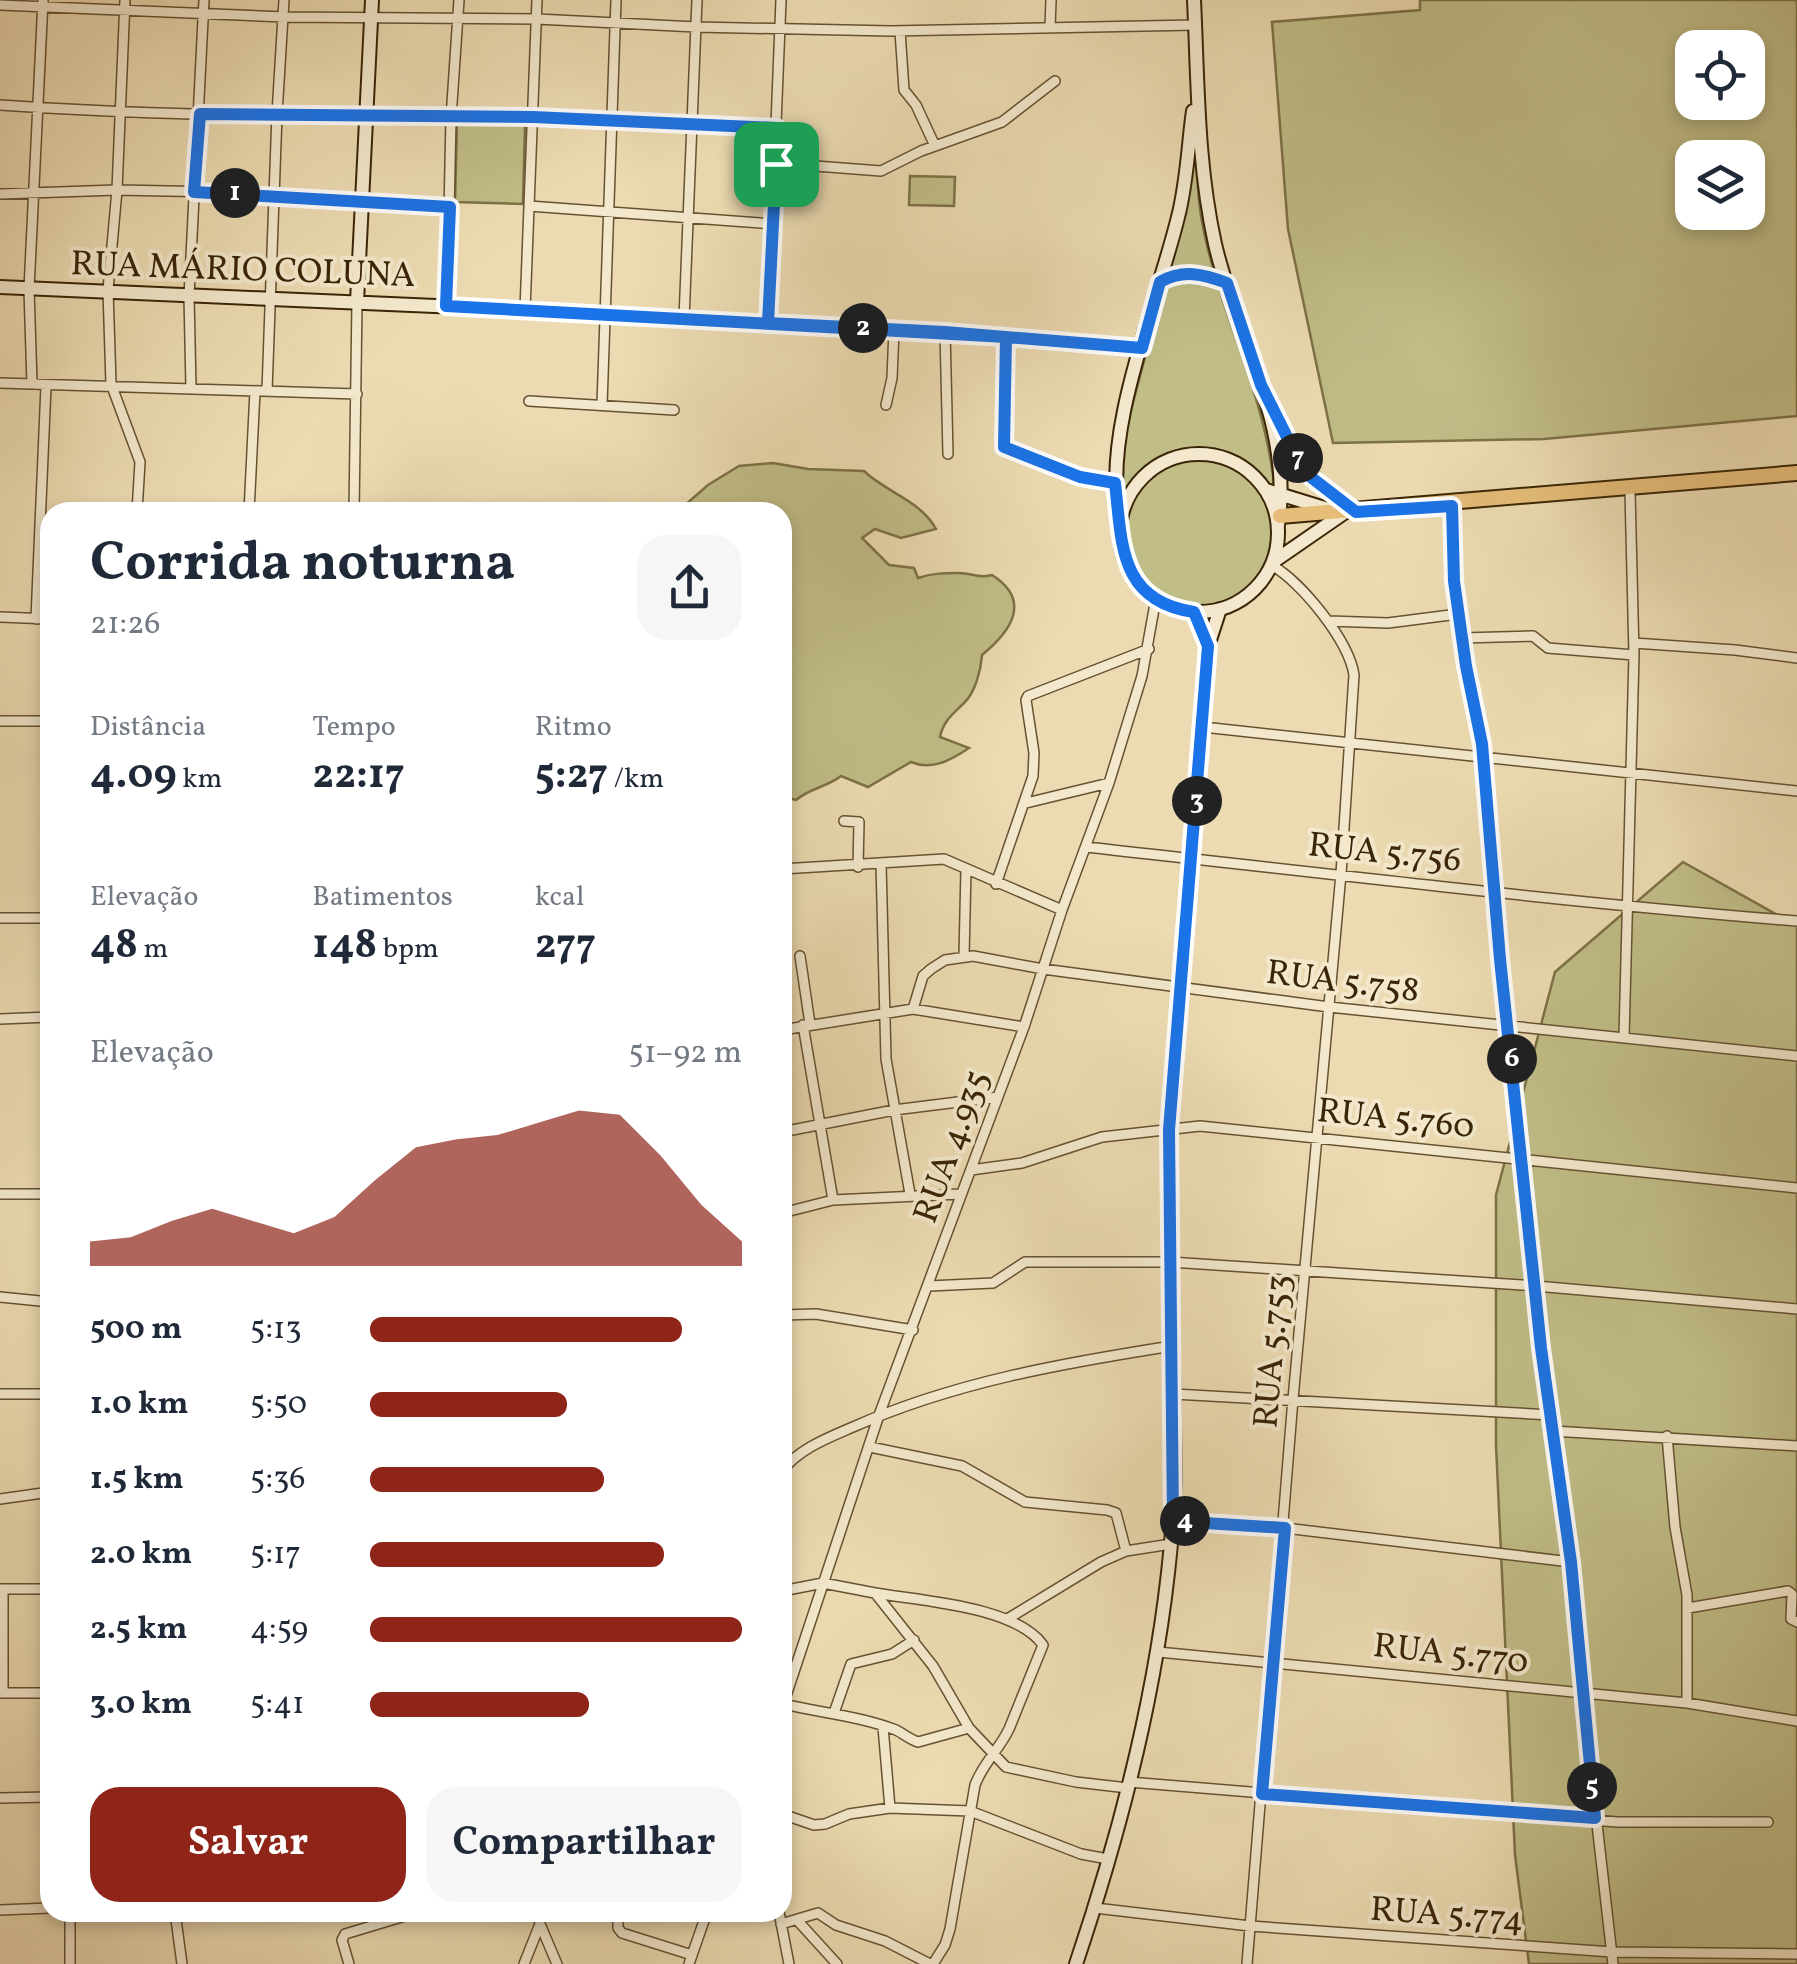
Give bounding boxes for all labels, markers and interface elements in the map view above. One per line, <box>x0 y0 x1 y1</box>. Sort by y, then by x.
map controls <box>1675 30 1765 230</box>
button: locate <box>1675 30 1765 120</box>
pin <box>734 122 819 207</box>
icon: arrive <box>749 137 804 192</box>
button: layers <box>1675 140 1765 230</box>
pin: 1 <box>210 168 260 218</box>
text: 1 <box>229 173 241 212</box>
street label: RUA MÁRIO COLUNA <box>70 241 416 301</box>
pin: 2 <box>838 303 888 353</box>
text: 2 <box>856 308 870 347</box>
pin: 7 <box>1273 433 1323 483</box>
text: 7 <box>1291 438 1305 477</box>
text: Corrida noturna <box>90 527 515 603</box>
button: share <box>637 535 742 640</box>
text: 21:26 <box>90 603 161 647</box>
text: Distância <box>90 708 206 747</box>
text: Tempo <box>312 708 396 747</box>
text: Ritmo <box>535 708 612 747</box>
text: 4.09 <box>90 747 177 806</box>
text: 22:17 <box>312 747 405 806</box>
text: 5:27 <box>535 747 608 806</box>
text: km <box>177 760 222 799</box>
text: /km <box>608 760 664 799</box>
pin: 3 <box>1172 776 1222 826</box>
text: 3 <box>1190 781 1204 820</box>
street label: RUA 5.756 <box>1306 822 1464 886</box>
text: Elevação <box>90 878 198 917</box>
text: Batimentos <box>312 878 453 917</box>
text: kcal <box>535 878 584 917</box>
text: 48 <box>90 917 138 976</box>
text: 148 <box>312 917 377 976</box>
text: 277 <box>535 917 596 976</box>
text: m <box>138 930 168 969</box>
text: bpm <box>377 930 439 969</box>
street label: RUA 5.758 <box>1263 950 1422 1016</box>
text: Elevação <box>90 1032 214 1076</box>
text: 51–92 m <box>629 1032 742 1076</box>
pin: 6 <box>1487 1034 1537 1084</box>
text: 6 <box>1504 1039 1520 1078</box>
street label: RUA 4.935 <box>903 1064 1003 1230</box>
street label: RUA 5.760 <box>1315 1088 1477 1152</box>
street label: RUA 5.753 <box>1243 1272 1305 1430</box>
text: 500 m <box>90 1308 182 1352</box>
text: 5:13 <box>250 1308 302 1352</box>
text: 1.0 km <box>90 1383 188 1427</box>
text: 5:50 <box>250 1383 307 1427</box>
text: 1.5 km <box>90 1458 184 1502</box>
text: 5:36 <box>250 1458 306 1502</box>
pin: 4 <box>1160 1496 1210 1546</box>
text: 4 <box>1177 1501 1193 1540</box>
text: 2.0 km <box>90 1533 192 1577</box>
text: 5:17 <box>250 1533 301 1577</box>
text: 2.5 km <box>90 1608 188 1652</box>
text: 4:59 <box>250 1608 308 1652</box>
street label: RUA 5.770 <box>1371 1623 1531 1687</box>
text: 3.0 km <box>90 1683 192 1727</box>
text: 5:41 <box>250 1683 304 1727</box>
pin: 5 <box>1567 1762 1617 1812</box>
text: 5 <box>1585 1767 1599 1806</box>
button: Salvar <box>90 1787 406 1902</box>
button: Compartilhar <box>426 1787 742 1902</box>
street label: RUA 5.774 <box>1369 1887 1525 1945</box>

